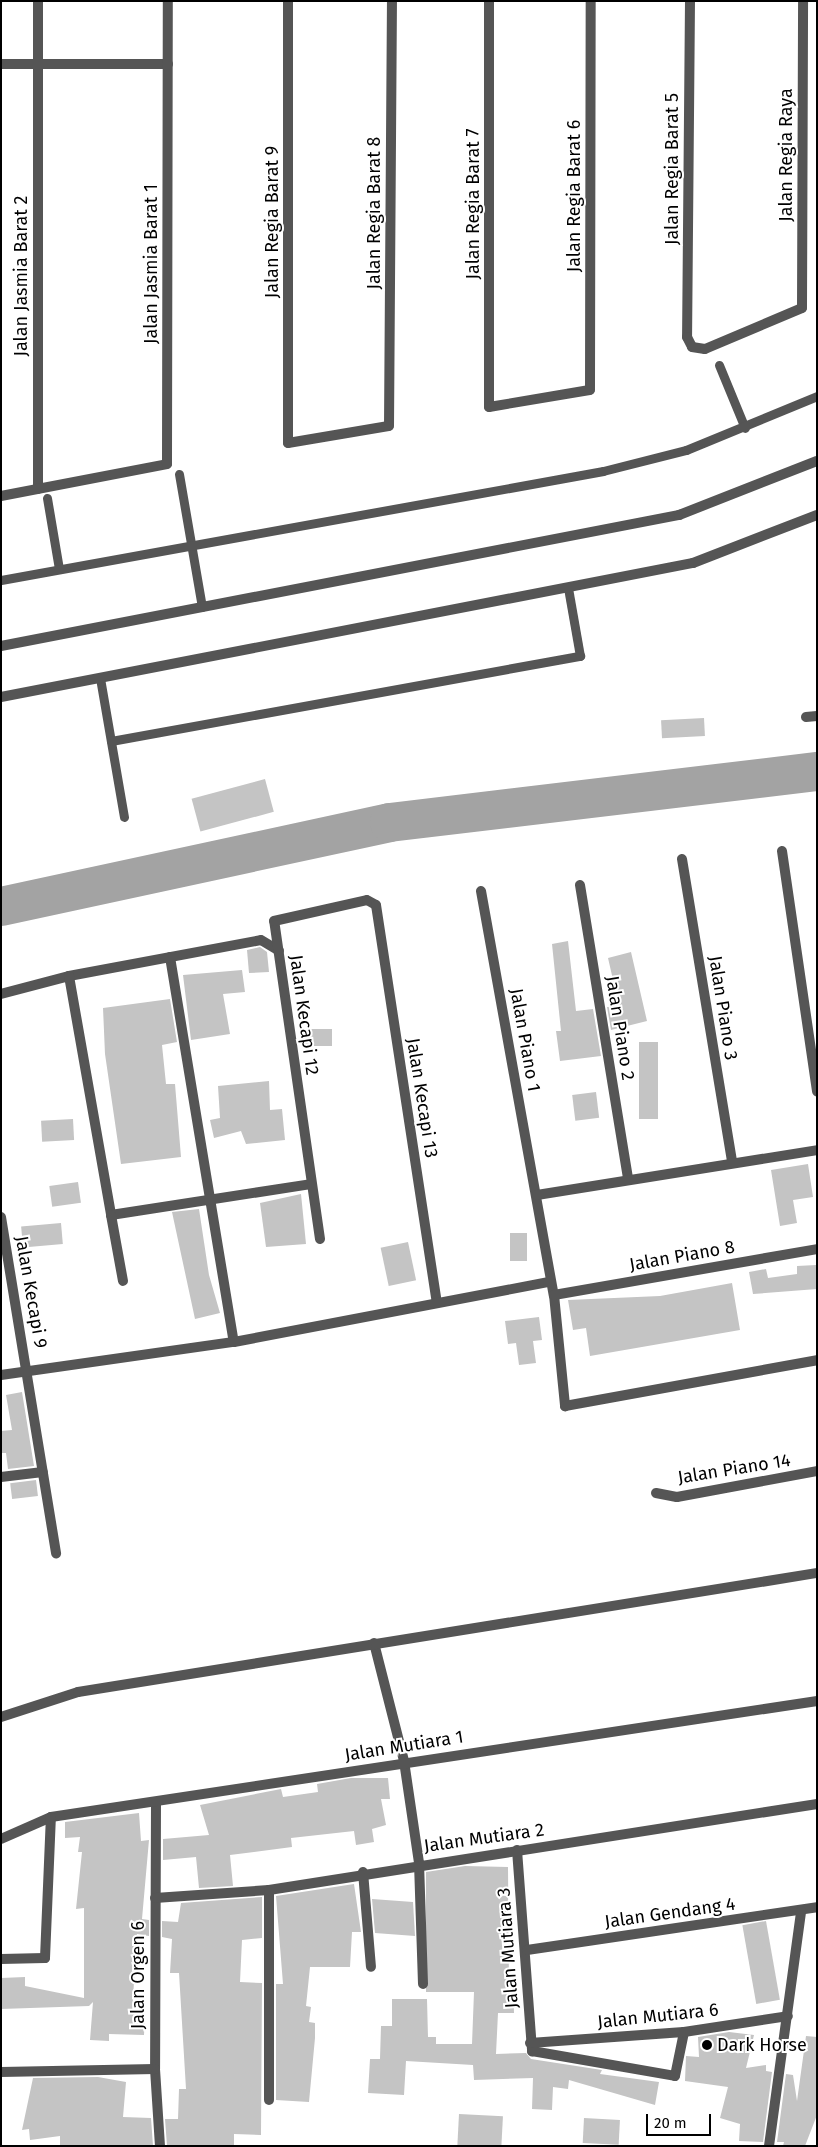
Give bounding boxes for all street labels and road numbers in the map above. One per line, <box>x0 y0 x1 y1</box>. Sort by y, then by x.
street label: Jalan Regia Raya <box>775 88 797 222</box>
street label: Jalan Regia Barat 5 <box>661 93 683 245</box>
street label: Jalan Regia Barat 6 <box>563 120 585 272</box>
street label: Jalan Regia Barat 7 <box>462 129 484 279</box>
street label: Jalan Regia Barat 8 <box>363 137 385 289</box>
street label: Jalan Regia Barat 9 <box>261 146 283 298</box>
street label: Jalan Jasmia Barat 1 <box>140 184 162 344</box>
street label: Jalan Jasmia Barat 2 <box>10 196 32 356</box>
street label: Jalan Kecapi 12 <box>285 954 323 1076</box>
street label: Jalan Piano 3 <box>704 954 742 1062</box>
street label: Jalan Piano 2 <box>601 974 639 1082</box>
street label: Jalan Piano 1 <box>505 987 545 1093</box>
street label: Jalan Kecapi 13 <box>402 1037 442 1159</box>
street label: Jalan Kecapi 9 <box>10 1234 52 1350</box>
street label: Jalan Piano 8 <box>628 1236 736 1276</box>
street label: Jalan Piano 14 <box>676 1449 792 1489</box>
street label: Jalan Mutiara 1 <box>343 1726 465 1766</box>
street label: Jalan Mutiara 2 <box>423 1819 545 1857</box>
street label: Jalan Mutiara 3 <box>493 1887 523 2009</box>
street label: Jalan Gendang 4 <box>603 1893 737 1933</box>
street label: Jalan Orgen 6 <box>127 1921 149 2029</box>
street label: Jalan Mutiara 6 <box>596 1999 720 2033</box>

